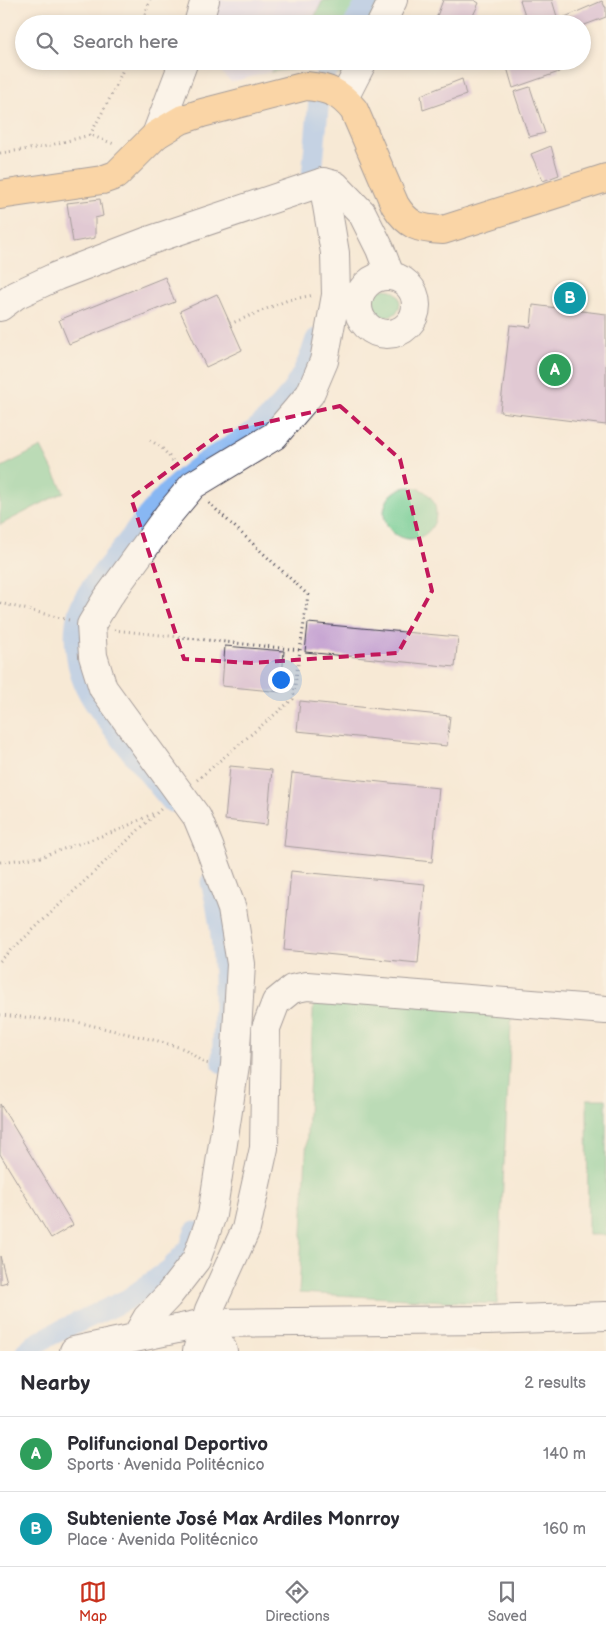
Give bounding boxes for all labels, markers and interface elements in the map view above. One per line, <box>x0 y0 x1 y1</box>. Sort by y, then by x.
search box <box>15 15 591 70</box>
icon: search <box>33 29 61 57</box>
text: Search here <box>73 31 178 54</box>
pin: B <box>554 279 586 317</box>
pin: A <box>539 351 571 389</box>
your location <box>268 667 294 693</box>
text: Nearby <box>20 1371 90 1396</box>
text: 2 results <box>524 1374 586 1393</box>
text: Polifuncional Deportivo <box>67 1433 268 1456</box>
text: A <box>31 1445 41 1464</box>
text: 140 m <box>543 1445 586 1464</box>
text: Sports · Avenida Politécnico <box>67 1456 265 1475</box>
text: Subteniente José Max Ardiles Monrroy <box>67 1508 399 1531</box>
text: B <box>30 1520 42 1539</box>
text: 160 m <box>543 1520 586 1539</box>
text: Place · Avenida Politécnico <box>67 1531 258 1550</box>
tab: Map <box>79 1578 107 1625</box>
tab: Directions <box>265 1578 330 1625</box>
tab: Saved <box>488 1578 527 1625</box>

